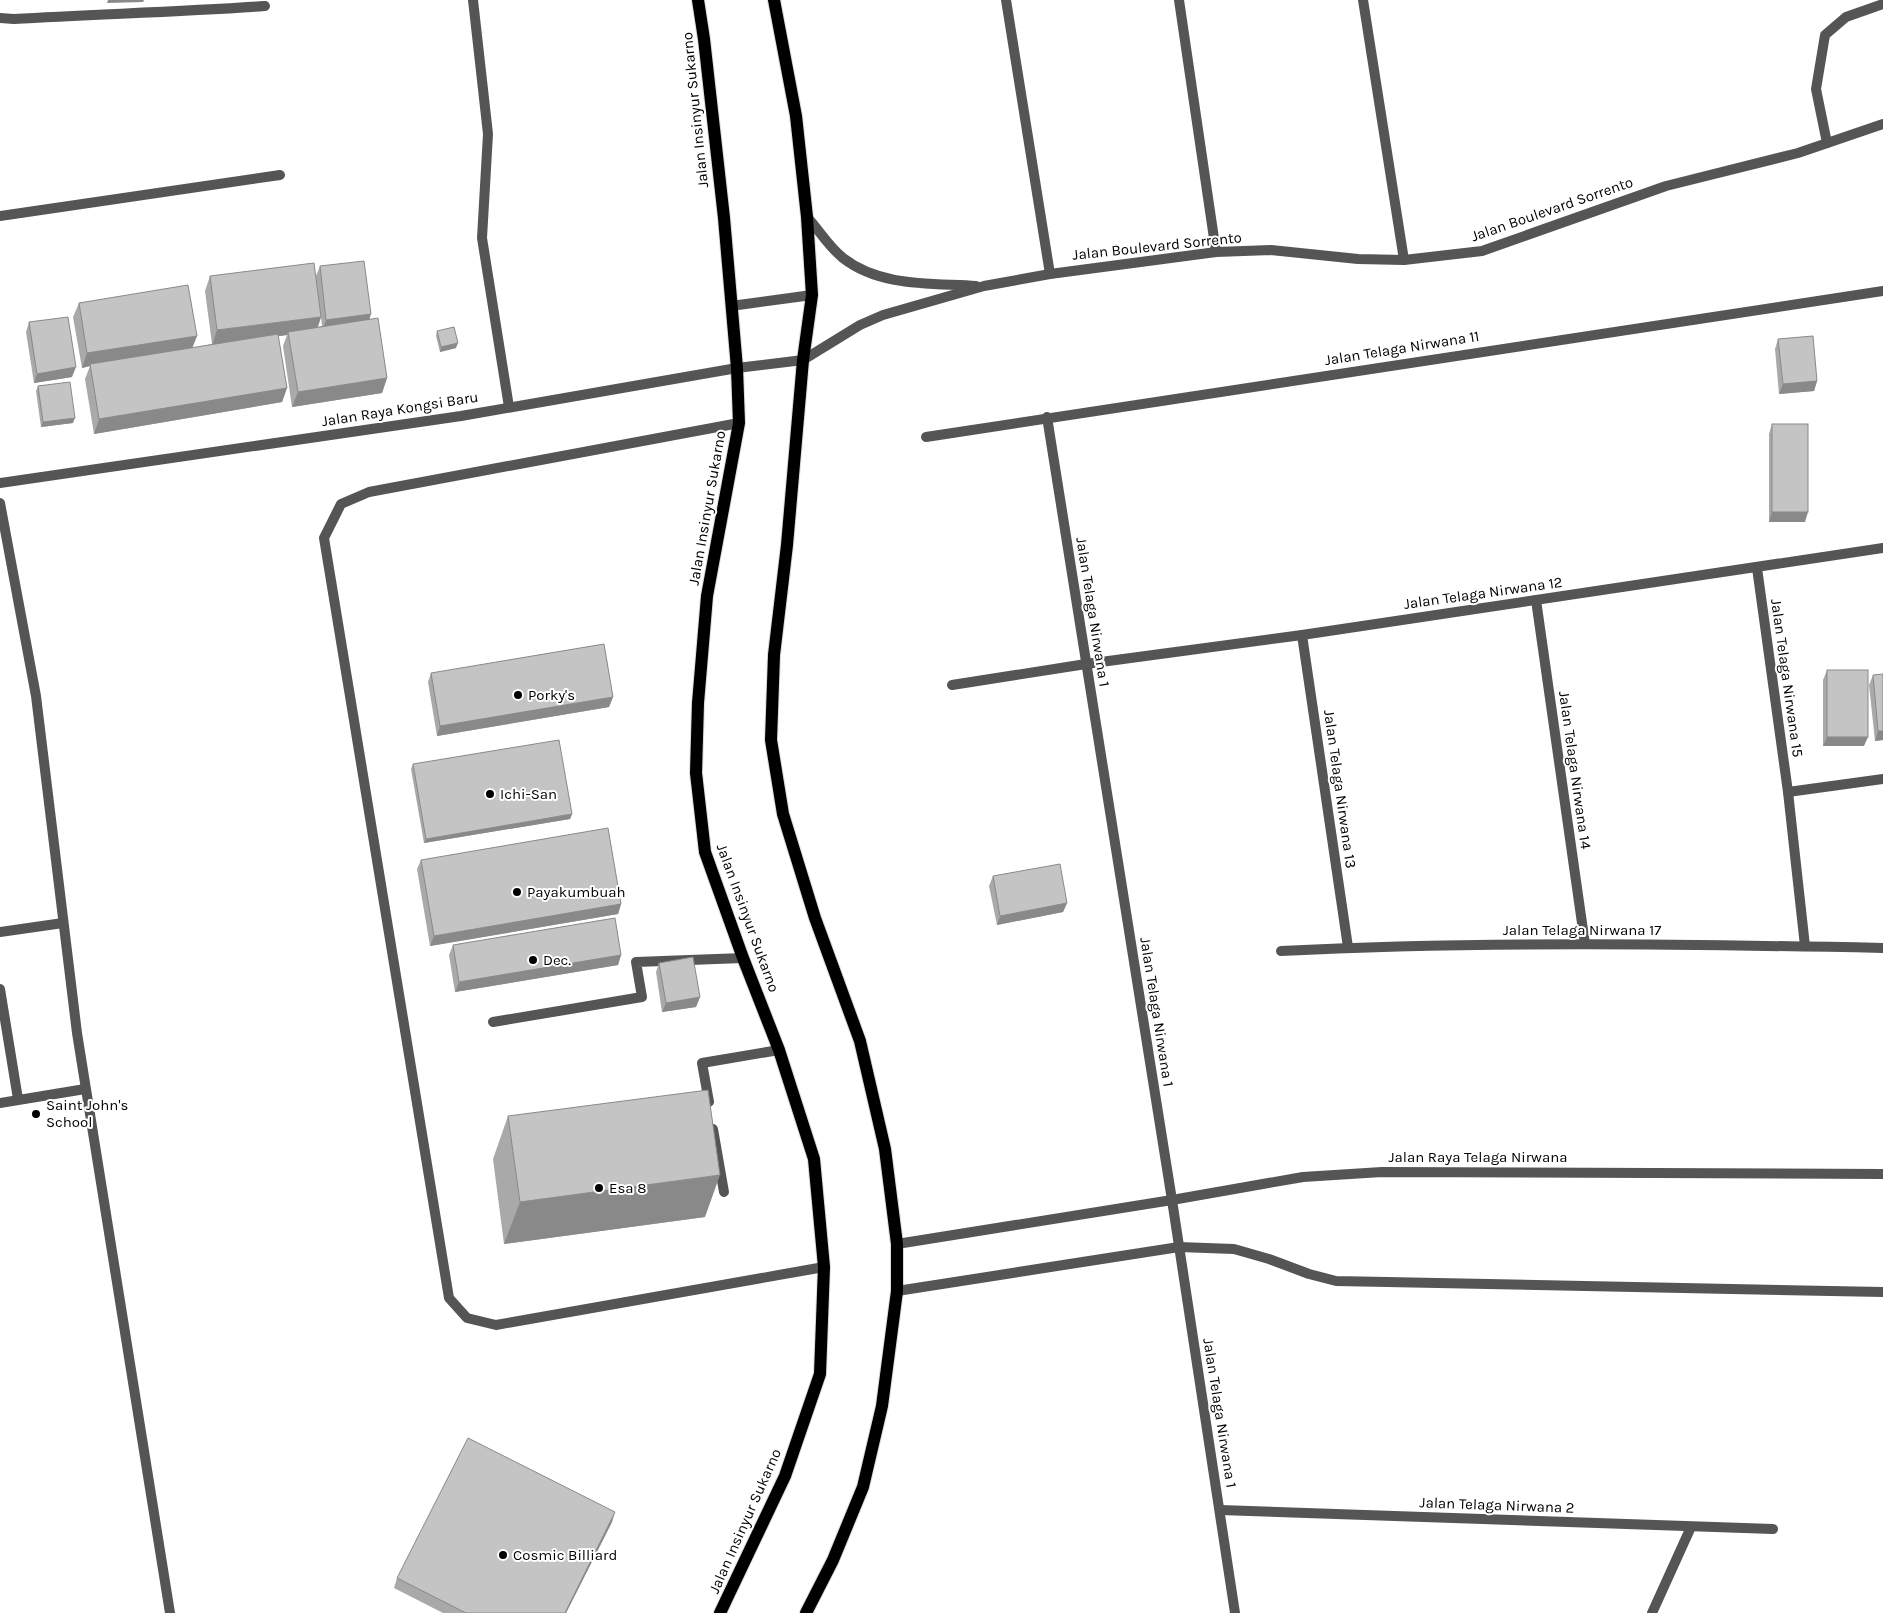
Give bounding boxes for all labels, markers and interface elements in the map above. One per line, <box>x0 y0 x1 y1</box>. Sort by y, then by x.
street label: Jalan Insinyur Sukarno <box>678 31 712 189</box>
street label: Jalan Boulevard Sorrento <box>1469 173 1635 245</box>
street label: Jalan Boulevard Sorrento <box>1071 228 1243 264</box>
street label: Jalan Telaga Nirwana 11 <box>1323 327 1481 369</box>
street label: Jalan Raya Kongsi Baru <box>320 388 480 430</box>
street label: Jalan Insinyur Sukarno <box>685 429 729 587</box>
street label: Jalan Telaga Nirwana 1 <box>1072 536 1114 688</box>
street label: Jalan Telaga Nirwana 12 <box>1403 573 1563 613</box>
street label: Jalan Telaga Nirwana 15 <box>1767 598 1807 758</box>
place label: Porky's <box>528 686 575 704</box>
marker: Porky's <box>512 689 524 701</box>
street label: Jalan Telaga Nirwana 14 <box>1555 690 1595 851</box>
street label: Jalan Telaga Nirwana 13 <box>1320 708 1360 870</box>
place label: Ichi-San <box>500 785 557 803</box>
marker: Ichi-San <box>484 788 496 800</box>
street label: Jalan Insinyur Sukarno <box>713 841 783 995</box>
place label: Payakumbuah <box>527 883 626 901</box>
marker: Payakumbuah <box>511 886 523 898</box>
street label: Jalan Telaga Nirwana 17 <box>1503 921 1661 939</box>
street label: Jalan Telaga Nirwana 1 <box>1136 936 1178 1088</box>
place label: Dec. <box>543 951 571 969</box>
marker: Dec. <box>527 954 539 966</box>
place label: Saint John's School <box>46 1096 128 1131</box>
marker: Saint John's School <box>30 1108 42 1120</box>
street label: Jalan Raya Telaga Nirwana <box>1388 1148 1568 1166</box>
place label: Esa 8 <box>609 1179 646 1197</box>
marker: Esa 8 <box>593 1182 605 1194</box>
street label: Jalan Telaga Nirwana 1 <box>1199 1337 1241 1489</box>
street label: Jalan Insinyur Sukarno <box>705 1446 785 1596</box>
street label: Jalan Telaga Nirwana 2 <box>1419 1493 1575 1517</box>
place label: Cosmic Billiard <box>513 1546 617 1564</box>
marker: Cosmic Billiard <box>497 1549 509 1561</box>

